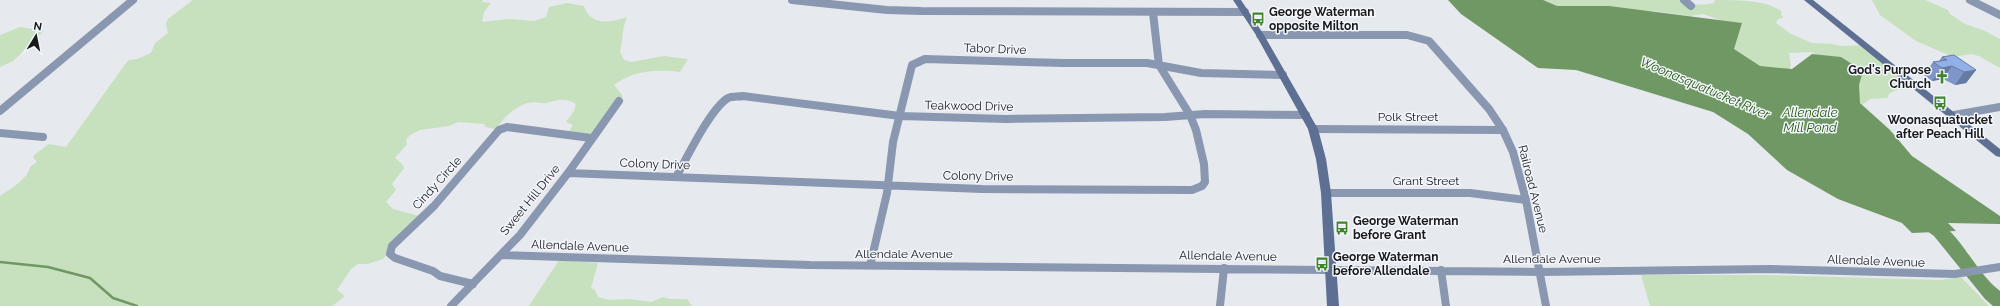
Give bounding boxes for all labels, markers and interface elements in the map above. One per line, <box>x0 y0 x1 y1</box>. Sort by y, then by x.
place label: George Waterman opposite Milton <box>1269 5 1374 33</box>
bus stop icon: George Waterman opposite Milton <box>1250 11 1266 27</box>
north arrow <box>16 16 56 56</box>
text: N <box>32 20 43 34</box>
street label: Tabor Drive <box>963 41 1027 57</box>
water label: Woonasquatucket River <box>1638 54 1772 122</box>
place label: God's Purpose Church <box>1848 63 1931 91</box>
church icon: God's Purpose Church <box>1934 69 1950 85</box>
bus stop icon: Woonasquatucket after Peach Hill <box>1932 95 1948 111</box>
street label: Teakwood Drive <box>924 98 1014 114</box>
water label: Allendale Mill Pond <box>1781 105 1838 135</box>
street label: Polk Street <box>1378 110 1438 124</box>
place label: Woonasquatucket after Peach Hill <box>1887 113 1993 141</box>
street label: Railroad Avenue <box>1515 144 1551 234</box>
street label: Cindy Circle <box>410 154 464 212</box>
street label: Colony Drive <box>620 156 690 172</box>
street label: Sweet Hill Drive <box>497 162 563 238</box>
street label: Colony Drive <box>943 168 1013 184</box>
street label: Grant Street <box>1393 174 1459 188</box>
place label: George Waterman before Grant <box>1353 214 1458 242</box>
bus stop icon: George Waterman before Grant <box>1334 220 1350 236</box>
street label: Allendale Avenue <box>531 237 629 255</box>
street label: Allendale Avenue <box>855 247 953 261</box>
street label: Allendale Avenue <box>1179 248 1277 264</box>
place label: George Waterman before Allendale <box>1333 250 1438 278</box>
street label: Allendale Avenue <box>1503 252 1601 266</box>
street label: Allendale Avenue <box>1827 252 1925 270</box>
bus stop icon: George Waterman before Allendale <box>1314 256 1330 272</box>

